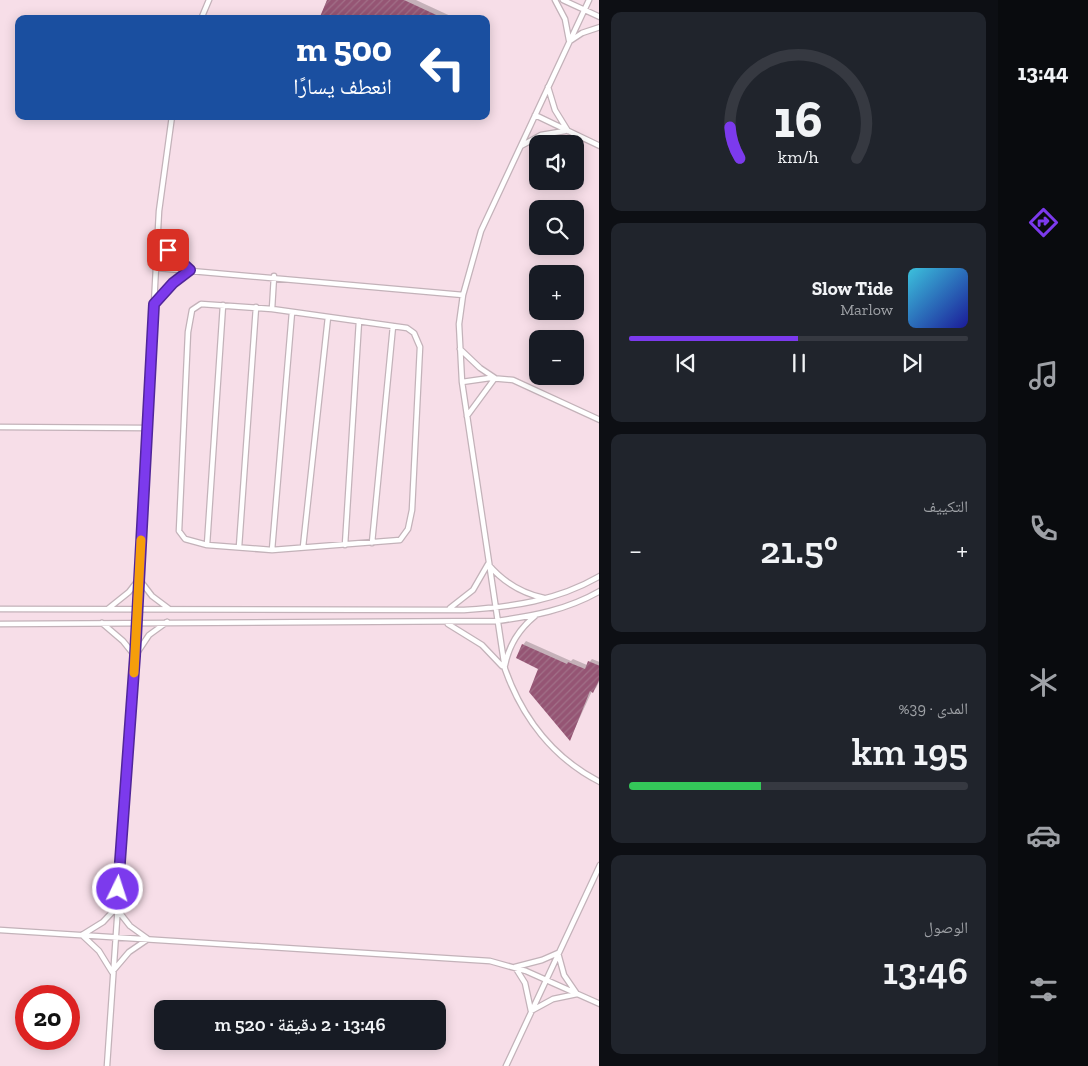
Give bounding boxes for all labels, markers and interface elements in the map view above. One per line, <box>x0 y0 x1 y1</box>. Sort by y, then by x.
text: 500 m <box>296 28 392 70</box>
icon: left <box>410 35 475 100</box>
text: 13:44 <box>1017 59 1069 86</box>
text: انعطف يسارًا <box>293 73 392 100</box>
text: 16 <box>774 88 823 150</box>
map controls <box>529 135 584 385</box>
button: sound <box>529 135 584 190</box>
text: km/h <box>778 146 819 168</box>
button: search <box>529 200 584 255</box>
icon: directions <box>1026 205 1061 240</box>
pin <box>147 229 189 271</box>
icon: arrive <box>154 236 182 264</box>
button: + <box>529 265 584 320</box>
text: Slow Tide <box>812 277 893 300</box>
text: Marlow <box>840 300 893 319</box>
button: − <box>529 330 584 385</box>
icon: previous <box>672 349 700 377</box>
icon: pause <box>785 349 813 377</box>
icon: next <box>898 349 926 377</box>
icon: music <box>1026 358 1061 393</box>
text: التكييف <box>923 497 968 516</box>
icon: phone <box>1026 511 1061 546</box>
text: 21.5° <box>760 527 838 573</box>
text: − <box>629 534 642 567</box>
text: + <box>956 534 968 567</box>
icon: climate <box>1026 665 1061 700</box>
text: المدى · 39% <box>899 699 968 718</box>
text: 195 km <box>852 729 968 775</box>
icon: car <box>1026 818 1061 853</box>
position arrow <box>91 862 143 914</box>
text: الوصول <box>924 918 968 937</box>
text: 13:46 <box>883 948 968 994</box>
icon: filters <box>1026 972 1061 1007</box>
speed limit sign: 20 <box>15 985 80 1050</box>
text: 13:46 · 2 دقيقة · 520 m <box>214 1013 386 1036</box>

